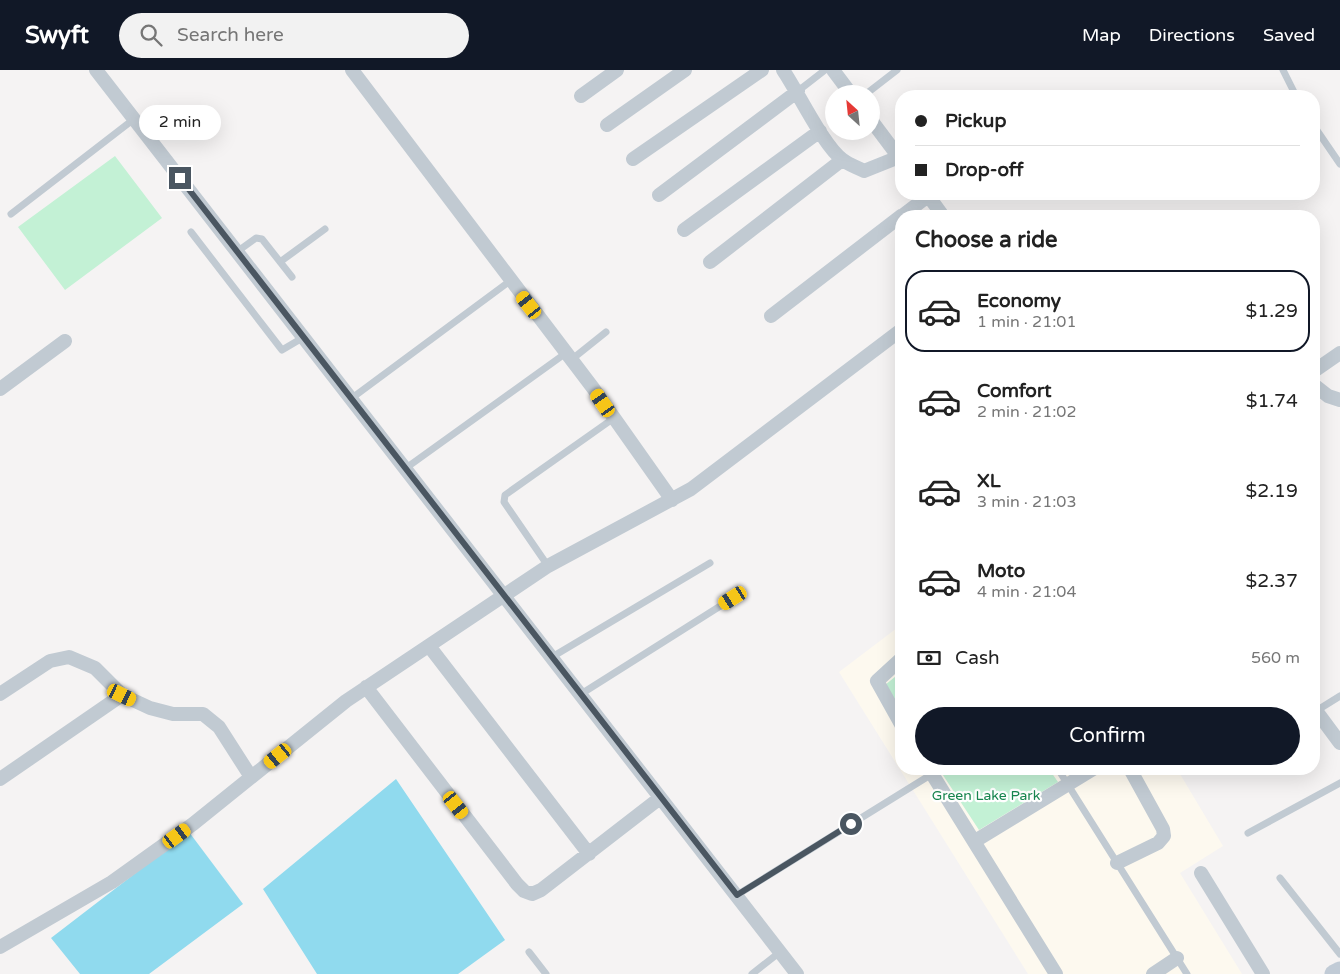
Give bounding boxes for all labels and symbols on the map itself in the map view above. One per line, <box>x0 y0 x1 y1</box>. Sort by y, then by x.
north arrow <box>825 85 880 140</box>
callout: 2 min <box>139 106 221 140</box>
route end <box>169 167 191 189</box>
car <box>513 289 544 321</box>
car <box>588 386 617 420</box>
car <box>716 584 749 612</box>
car <box>105 682 138 708</box>
car <box>261 741 294 771</box>
park label: Green Lake Park <box>932 787 1041 804</box>
car <box>440 789 471 821</box>
route start <box>840 813 862 835</box>
car <box>160 821 193 851</box>

